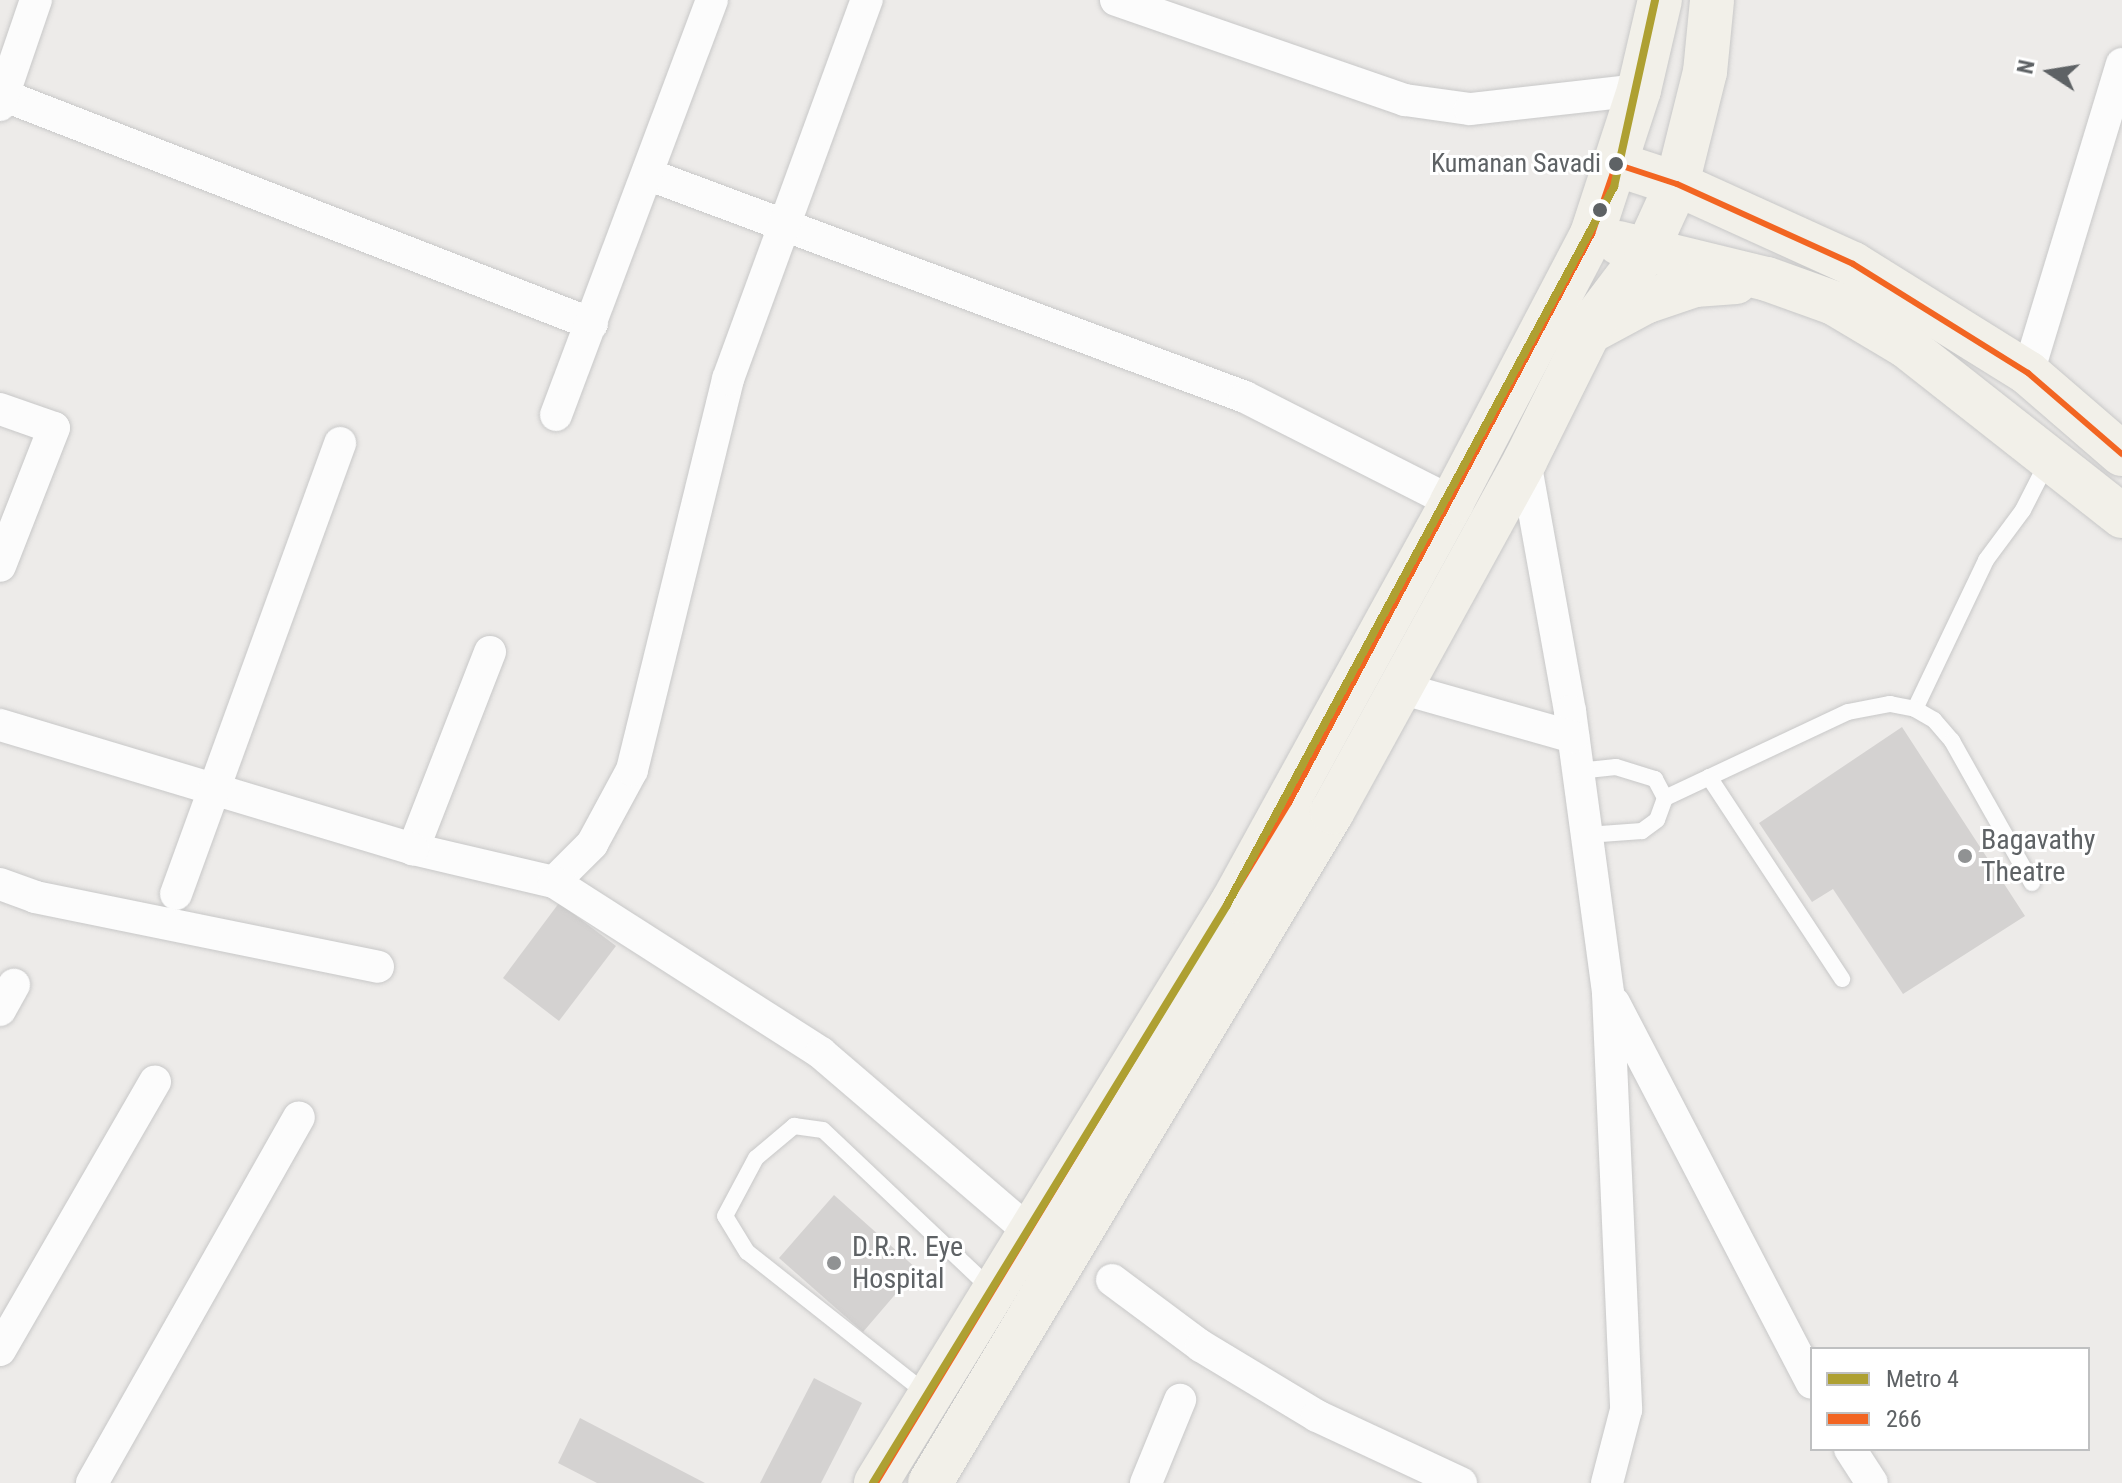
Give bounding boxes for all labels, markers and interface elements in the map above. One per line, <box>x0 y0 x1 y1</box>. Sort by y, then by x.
north arrow <box>2010 32 2090 112</box>
text: N <box>2012 58 2040 76</box>
place label: Kumanan Savadi <box>1431 148 1601 180</box>
marker: Kumanan Savadi <box>1608 156 1624 172</box>
unlabelled marker <box>1592 202 1608 218</box>
place label: Bagavathy Theatre <box>1981 823 2095 889</box>
marker: Bagavathy Theatre <box>1956 847 1974 865</box>
place label: D.R.R. Eye Hospital <box>852 1230 963 1296</box>
marker: D.R.R. Eye Hospital <box>823 1252 845 1274</box>
legend <box>1810 1347 2090 1451</box>
text: Metro 4 <box>1886 1365 1959 1393</box>
text: 266 <box>1886 1405 1922 1433</box>

